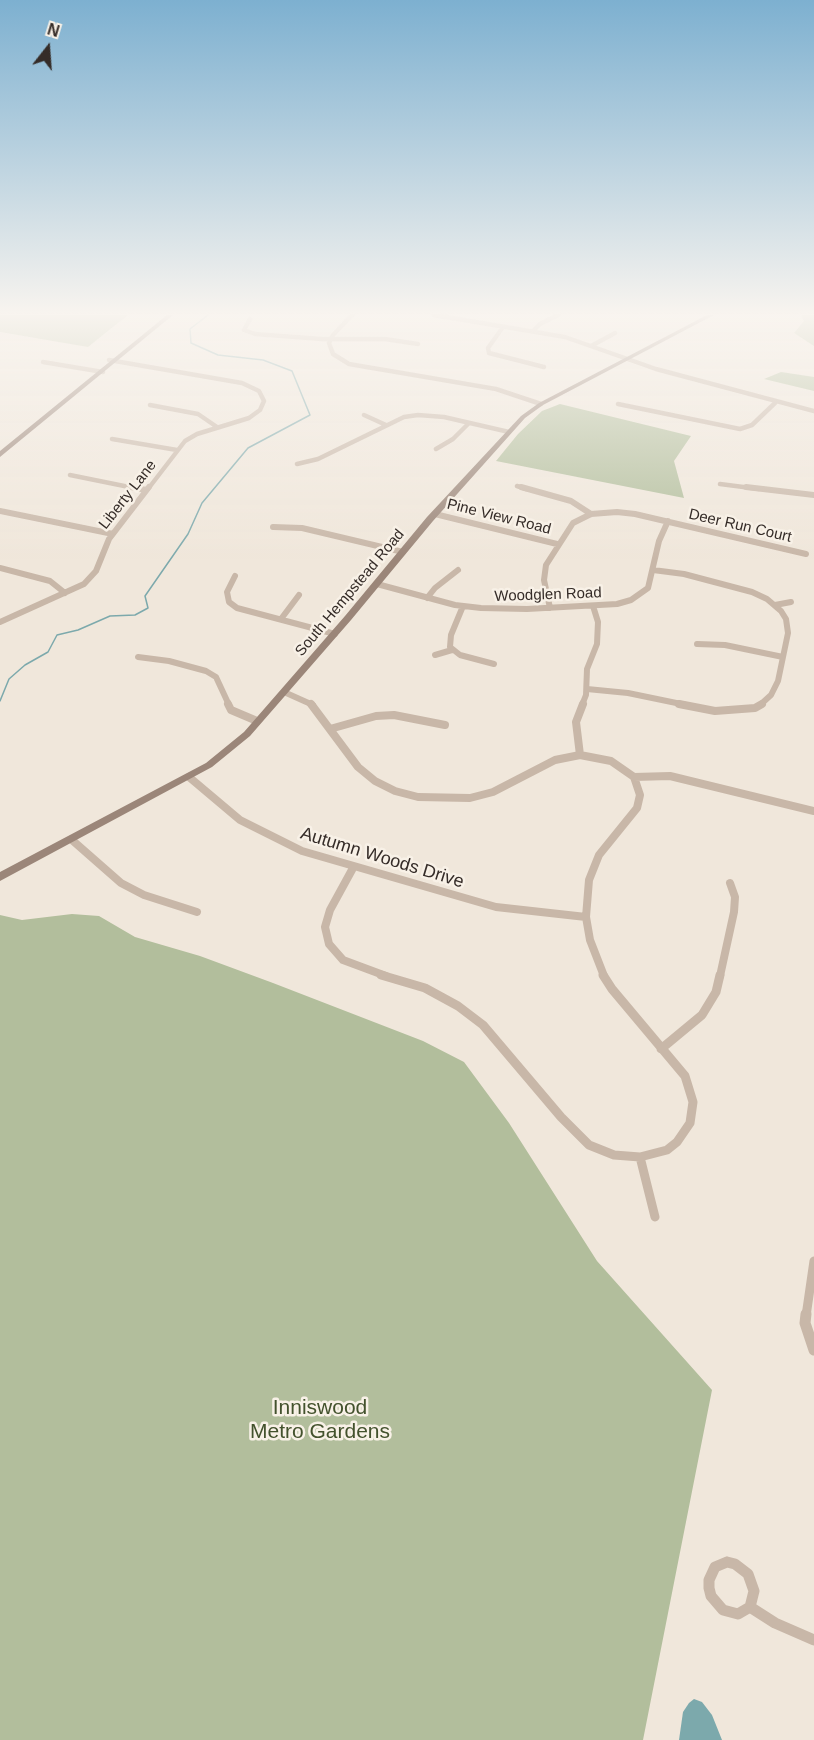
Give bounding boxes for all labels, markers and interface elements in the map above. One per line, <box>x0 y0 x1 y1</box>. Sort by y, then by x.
north arrow <box>18 18 78 78</box>
text: N <box>45 20 61 40</box>
street label: Liberty Lane <box>95 457 161 533</box>
street label: Pine View Road <box>445 495 553 539</box>
street label: Deer Run Court <box>687 505 793 547</box>
street label: South Hempstead Road <box>292 526 408 660</box>
street label: Woodglen Road <box>494 584 602 606</box>
street label: Autumn Woods Drive <box>298 823 466 893</box>
park label: Inniswood Metro Gardens <box>250 1395 390 1445</box>

